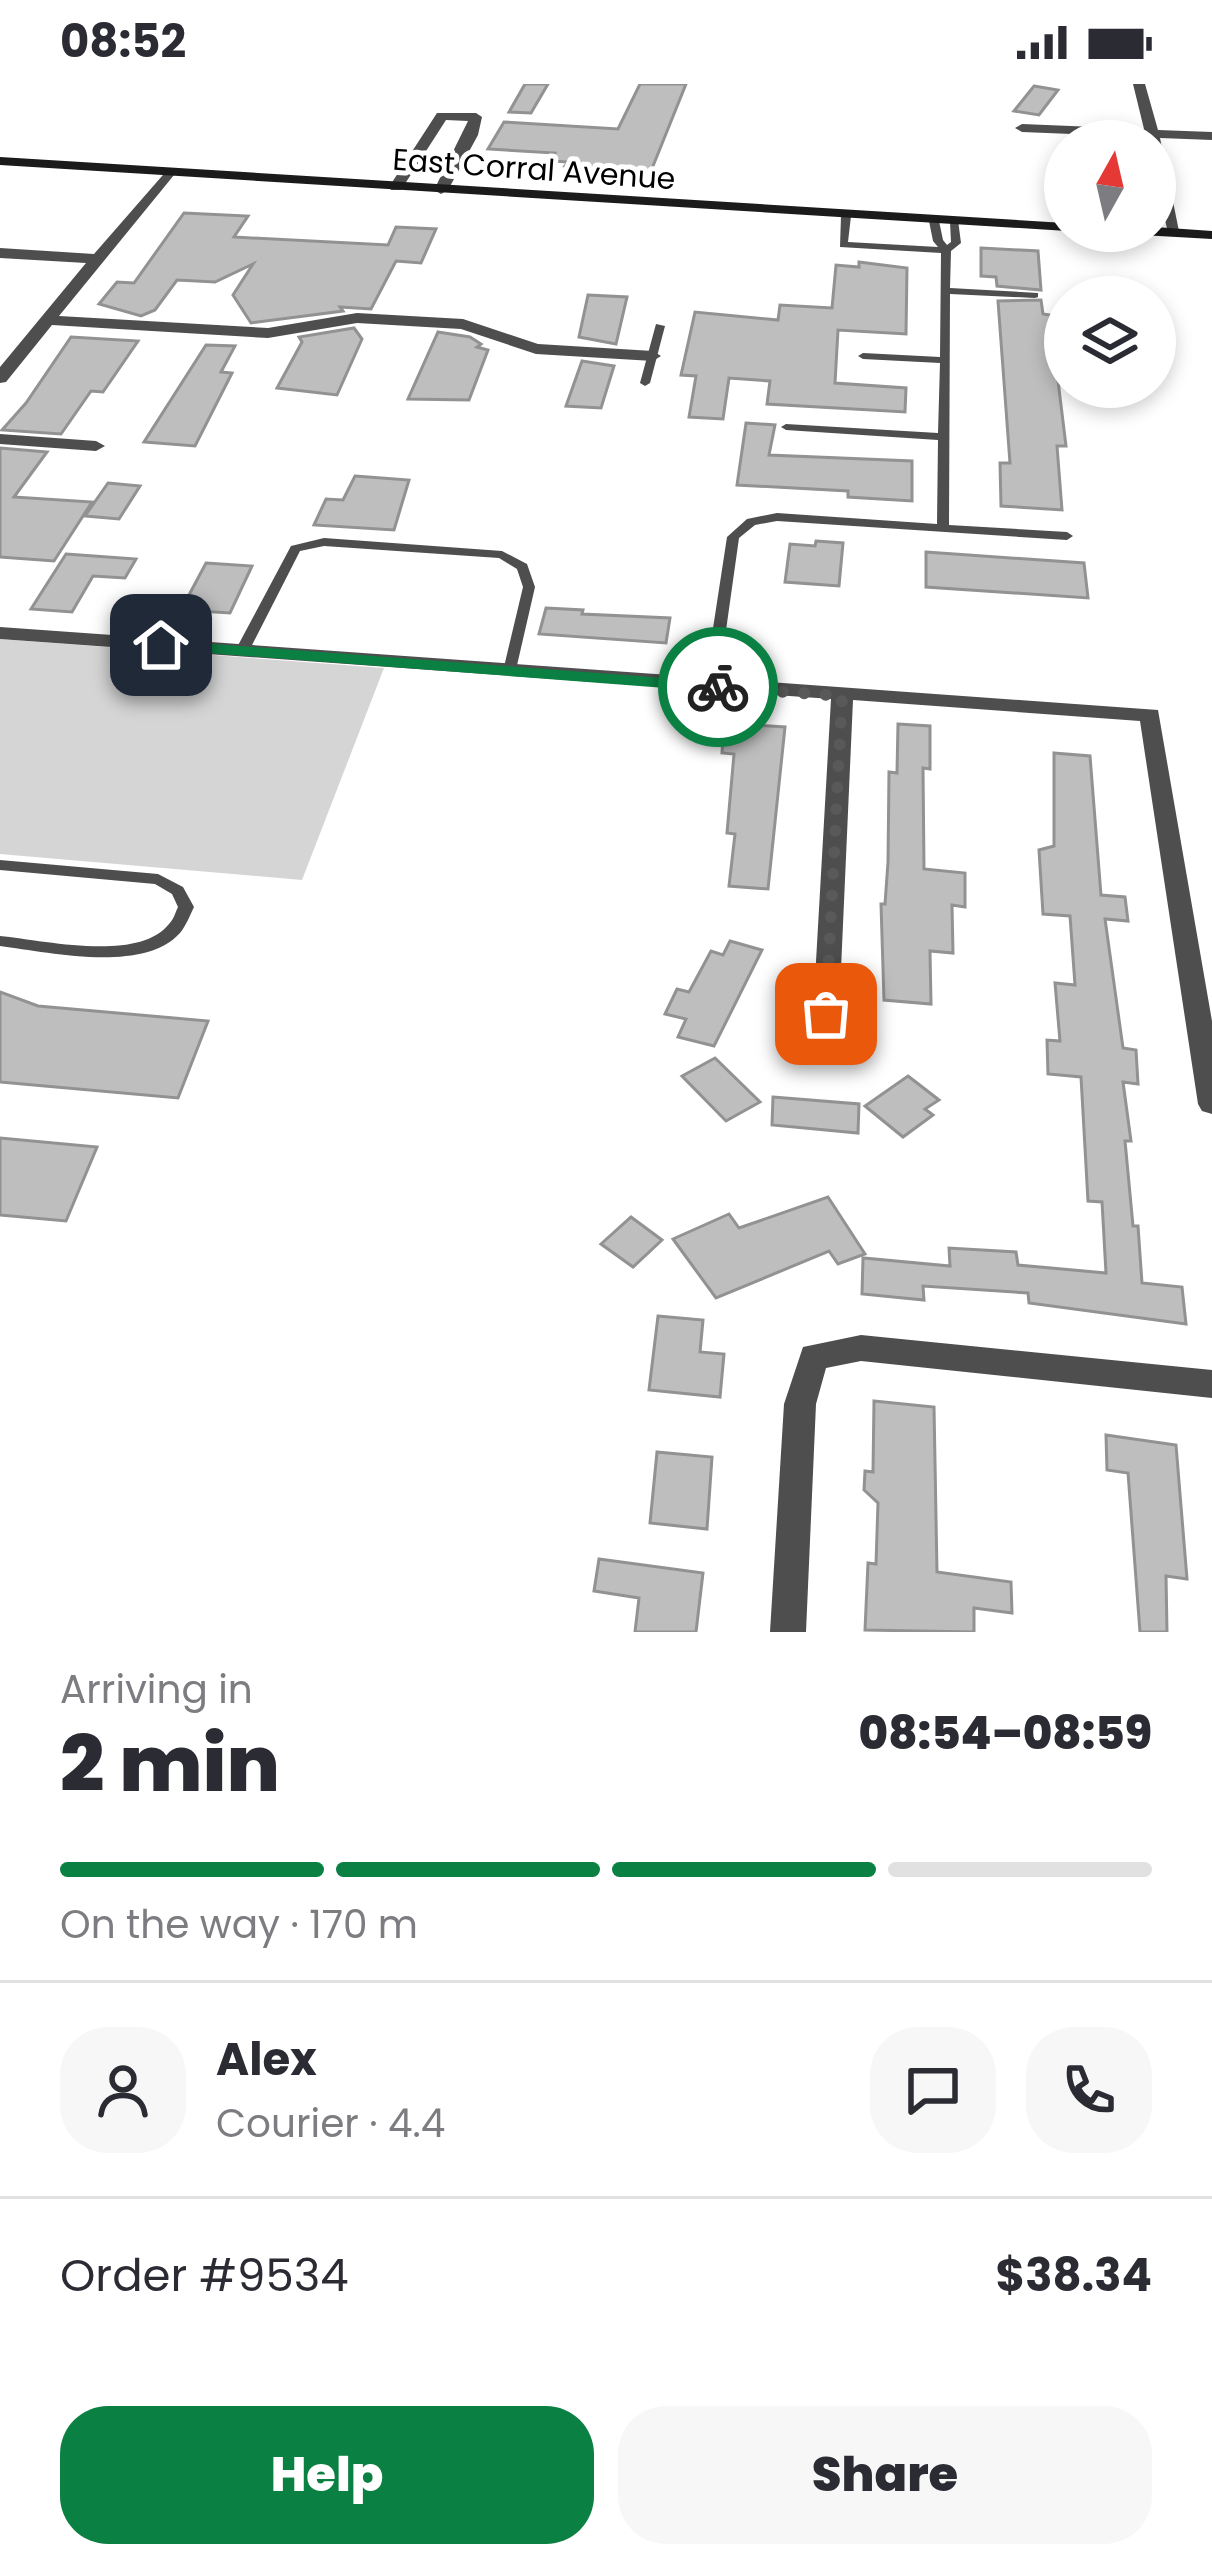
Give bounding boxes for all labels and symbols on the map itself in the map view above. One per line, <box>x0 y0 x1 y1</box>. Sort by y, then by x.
north arrow <box>1044 120 1176 252</box>
street label: East Corral Avenue <box>391 138 677 200</box>
pin <box>110 594 212 696</box>
courier <box>658 627 778 747</box>
pin <box>775 963 877 1065</box>

